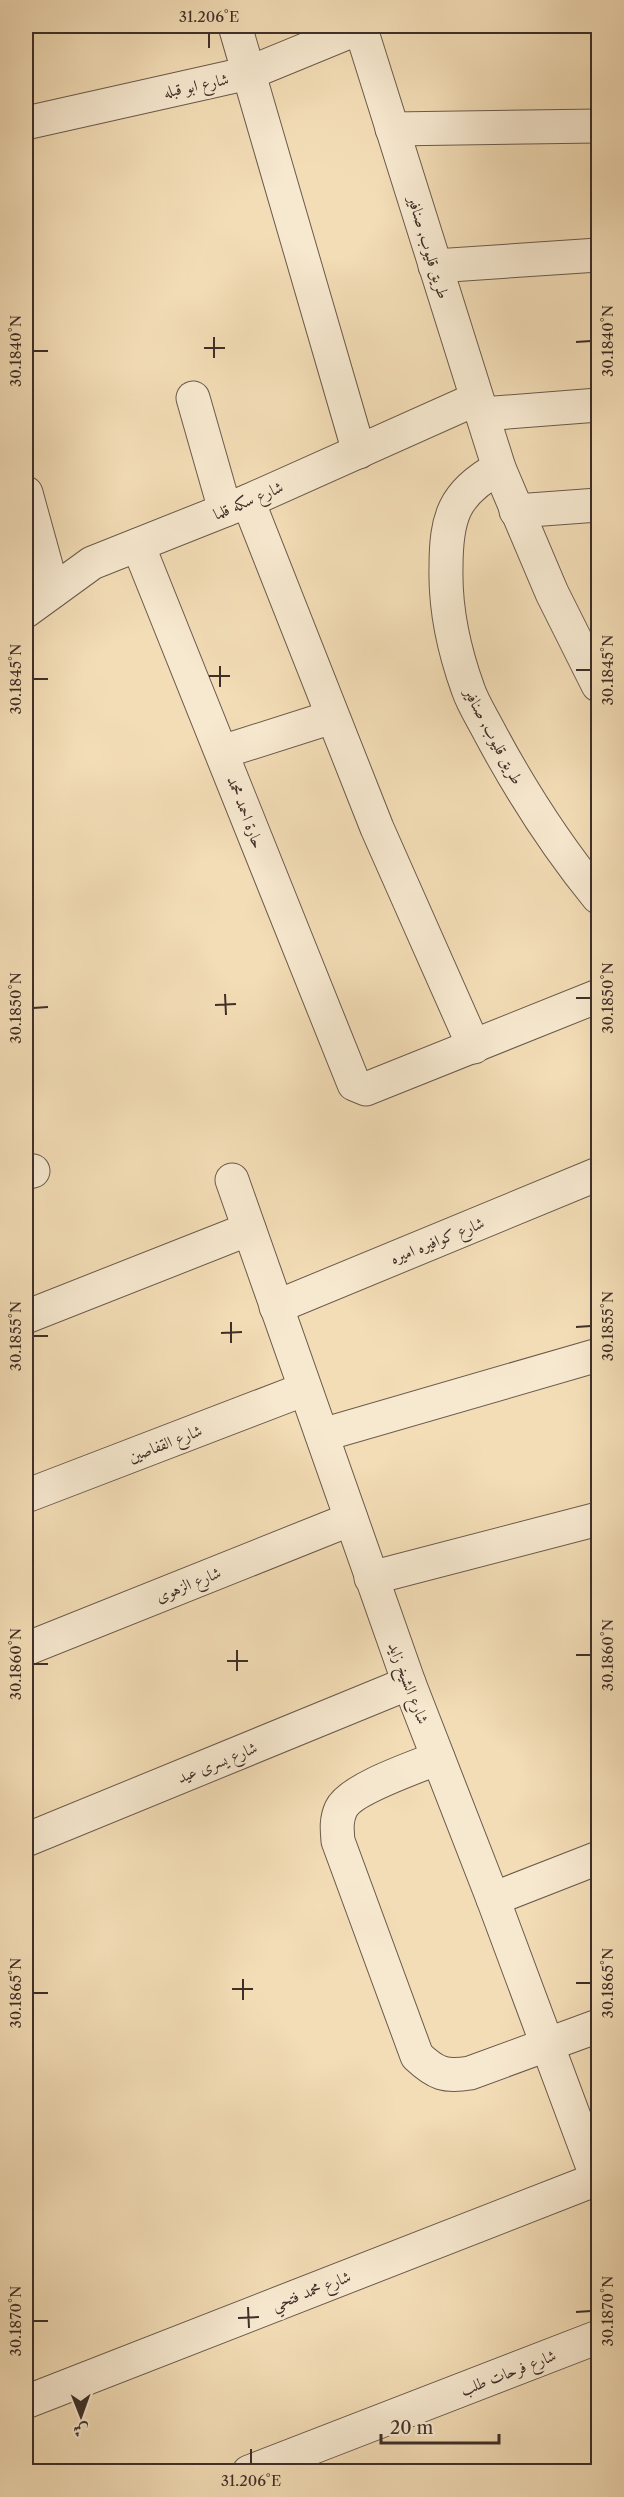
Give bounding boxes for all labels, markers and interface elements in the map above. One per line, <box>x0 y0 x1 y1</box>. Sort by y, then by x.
text: 31.206°E <box>179 7 239 26</box>
street label: شارع ابو قبله <box>161 68 231 106</box>
street label: طريق قليوب, صنافير <box>402 191 454 301</box>
text: 30.1840°N <box>598 305 617 377</box>
text: 30.1840°N <box>6 315 25 387</box>
street label: شارع سكه قلما <box>210 476 288 527</box>
text: 30.1845°N <box>598 635 617 705</box>
text: 30.1845°N <box>6 644 25 714</box>
street label: طريق قليوب, صنافير <box>458 683 528 788</box>
street label: حارة احمد محمد <box>223 773 269 851</box>
text: 30.1850°N <box>598 962 617 1034</box>
text: 30.1850°N <box>6 972 25 1044</box>
street label: شارع كوافيره اميره <box>387 1212 488 1272</box>
text: 30.1855°N <box>598 1291 617 1361</box>
text: 30.1855°N <box>6 1301 25 1371</box>
street label: شارع القفاصين <box>125 1420 206 1470</box>
street label: شارع الزهوى <box>152 1562 225 1610</box>
text: 30.1860°N <box>598 1619 617 1691</box>
text: 30.1860°N <box>6 1628 25 1700</box>
street label: شارع الشيخ زايد <box>380 1639 434 1729</box>
street label: شارع يسرى عيد <box>174 1737 261 1791</box>
text: 30.1865°N <box>598 1948 617 2018</box>
text: 30.1865°N <box>6 1958 25 2028</box>
street label: شارع محمد فتحي <box>269 2266 356 2320</box>
text: 30.1870°N <box>598 2276 617 2346</box>
text: 30.1870°N <box>6 2286 25 2356</box>
street label: شارع فرحات طلب <box>457 2345 560 2403</box>
north arrow <box>51 2386 111 2446</box>
scale bar <box>381 2407 500 2445</box>
text: 20 m <box>390 2417 434 2439</box>
text: ش <box>73 2421 89 2441</box>
text: 31.206°E <box>221 2471 281 2490</box>

